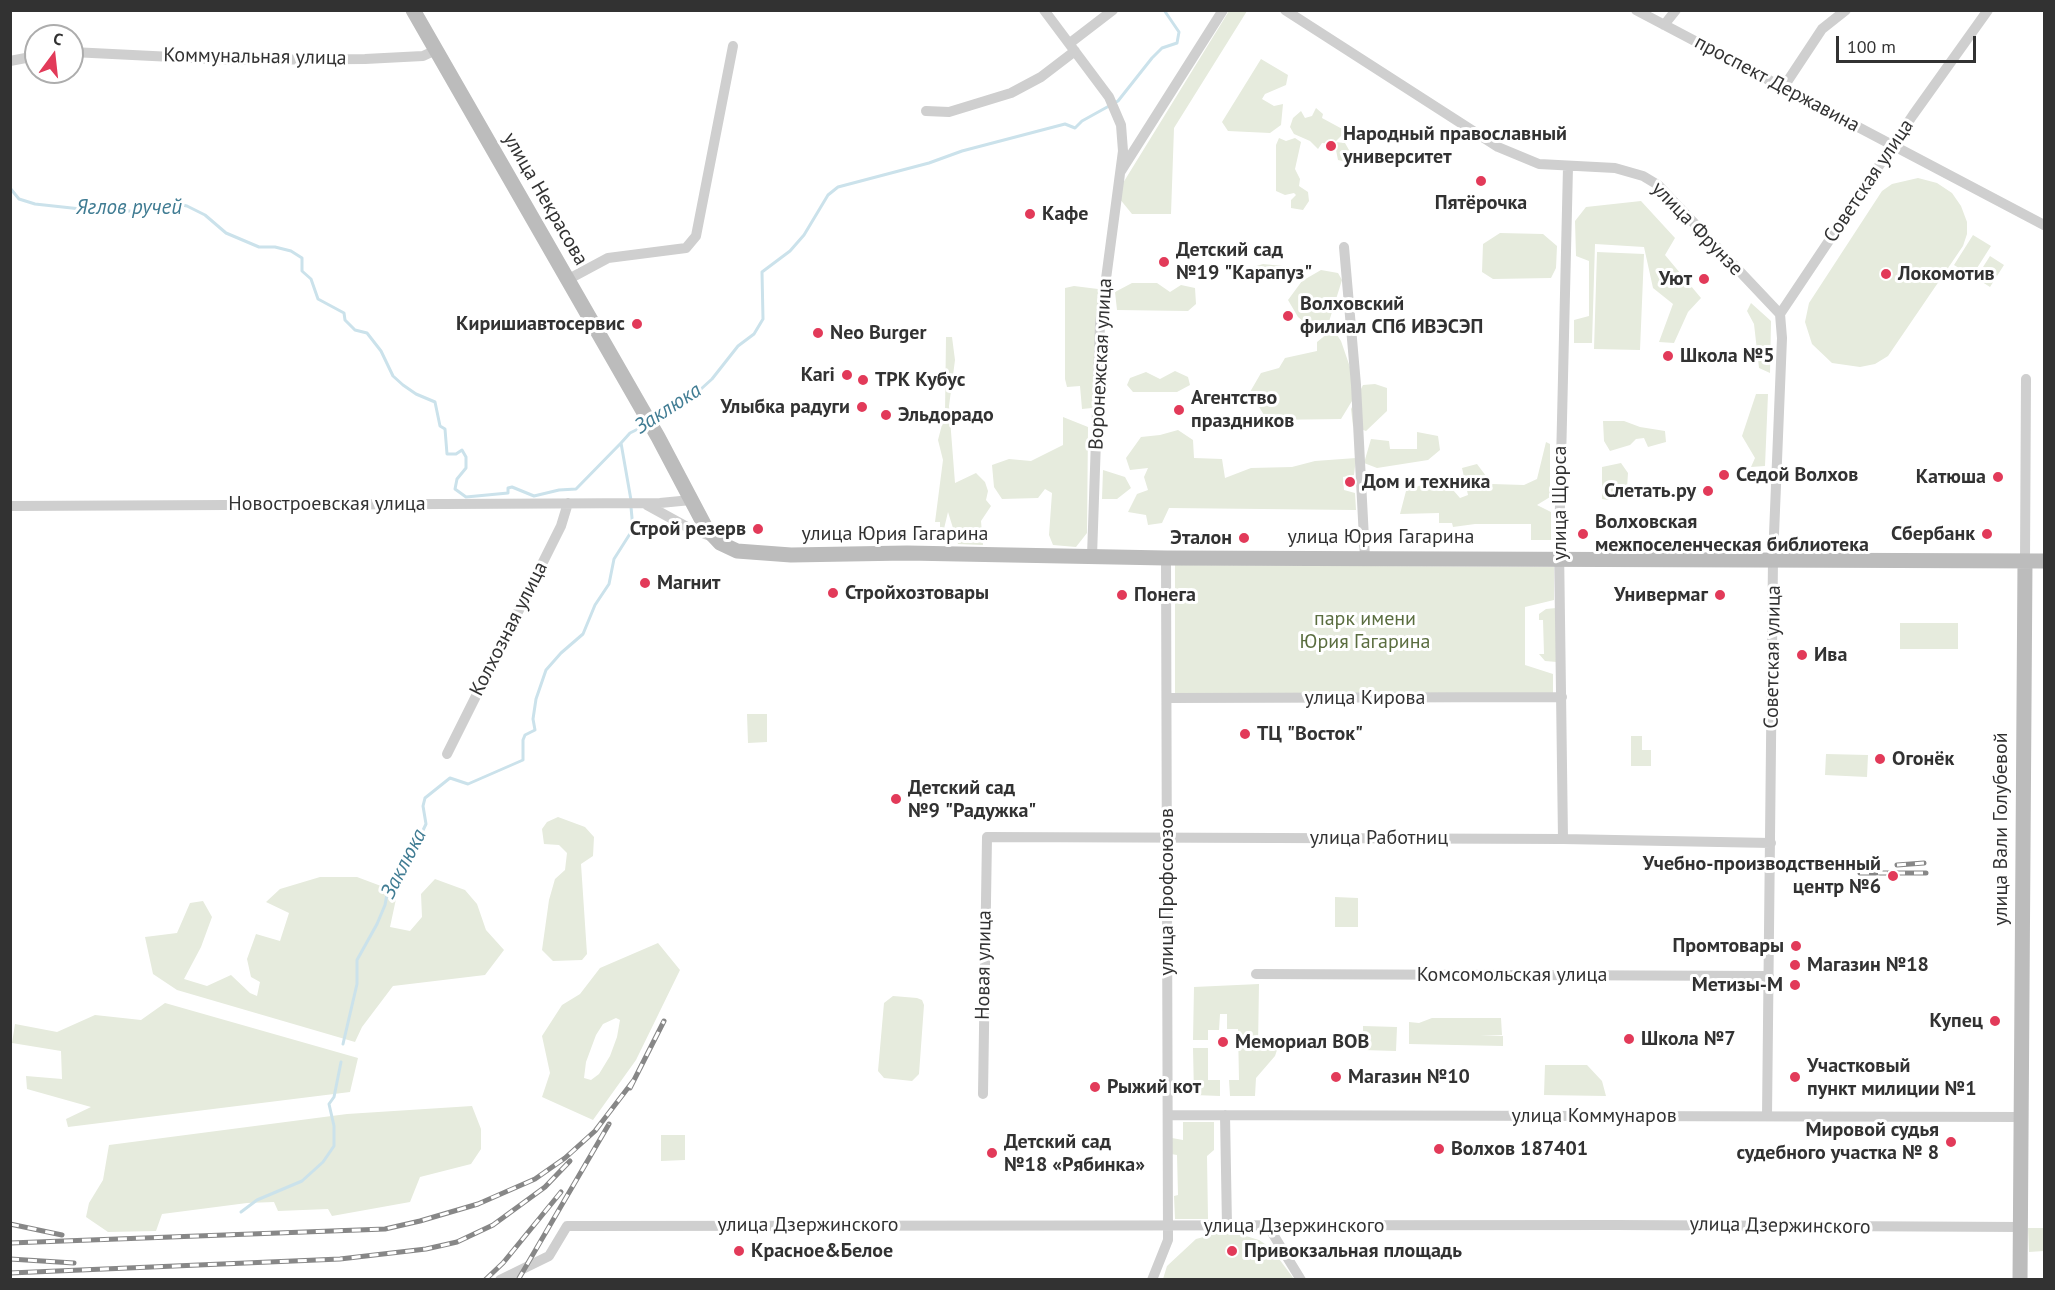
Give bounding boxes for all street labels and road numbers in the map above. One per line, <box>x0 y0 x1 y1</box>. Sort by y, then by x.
street label: проспект Державина <box>1690 30 1864 138</box>
street label: Коммунальная улица <box>163 43 347 71</box>
street label: Советская улица <box>1819 115 1919 247</box>
street label: улица Некрасова <box>497 128 593 270</box>
street label: улица Фрунзе <box>1646 177 1748 281</box>
street label: Воронежская улица <box>1085 277 1117 451</box>
street label: улица Щорса <box>1548 446 1572 560</box>
street label: Новостроевская улица <box>228 492 426 516</box>
street label: улица Юрия Гагарина <box>802 522 988 546</box>
street label: улица Юрия Гагарина <box>1288 525 1474 549</box>
street label: Колхозная улица <box>465 558 553 700</box>
street label: Советская улица <box>1760 585 1786 729</box>
street label: улица Кирова <box>1305 686 1425 710</box>
street label: улица Вали Голубевой <box>1989 732 2013 926</box>
street label: улица Профсоюзов <box>1155 808 1179 976</box>
street label: улица Работниц <box>1310 826 1448 850</box>
street label: Новая улица <box>971 910 997 1020</box>
street label: Комсомольская улица <box>1417 963 1607 987</box>
street label: улица Коммунаров <box>1511 1104 1677 1128</box>
street label: улица Дзержинского <box>1689 1212 1871 1240</box>
street label: улица Дзержинского <box>717 1213 899 1237</box>
street label: улица Дзержинского <box>1203 1214 1385 1238</box>

